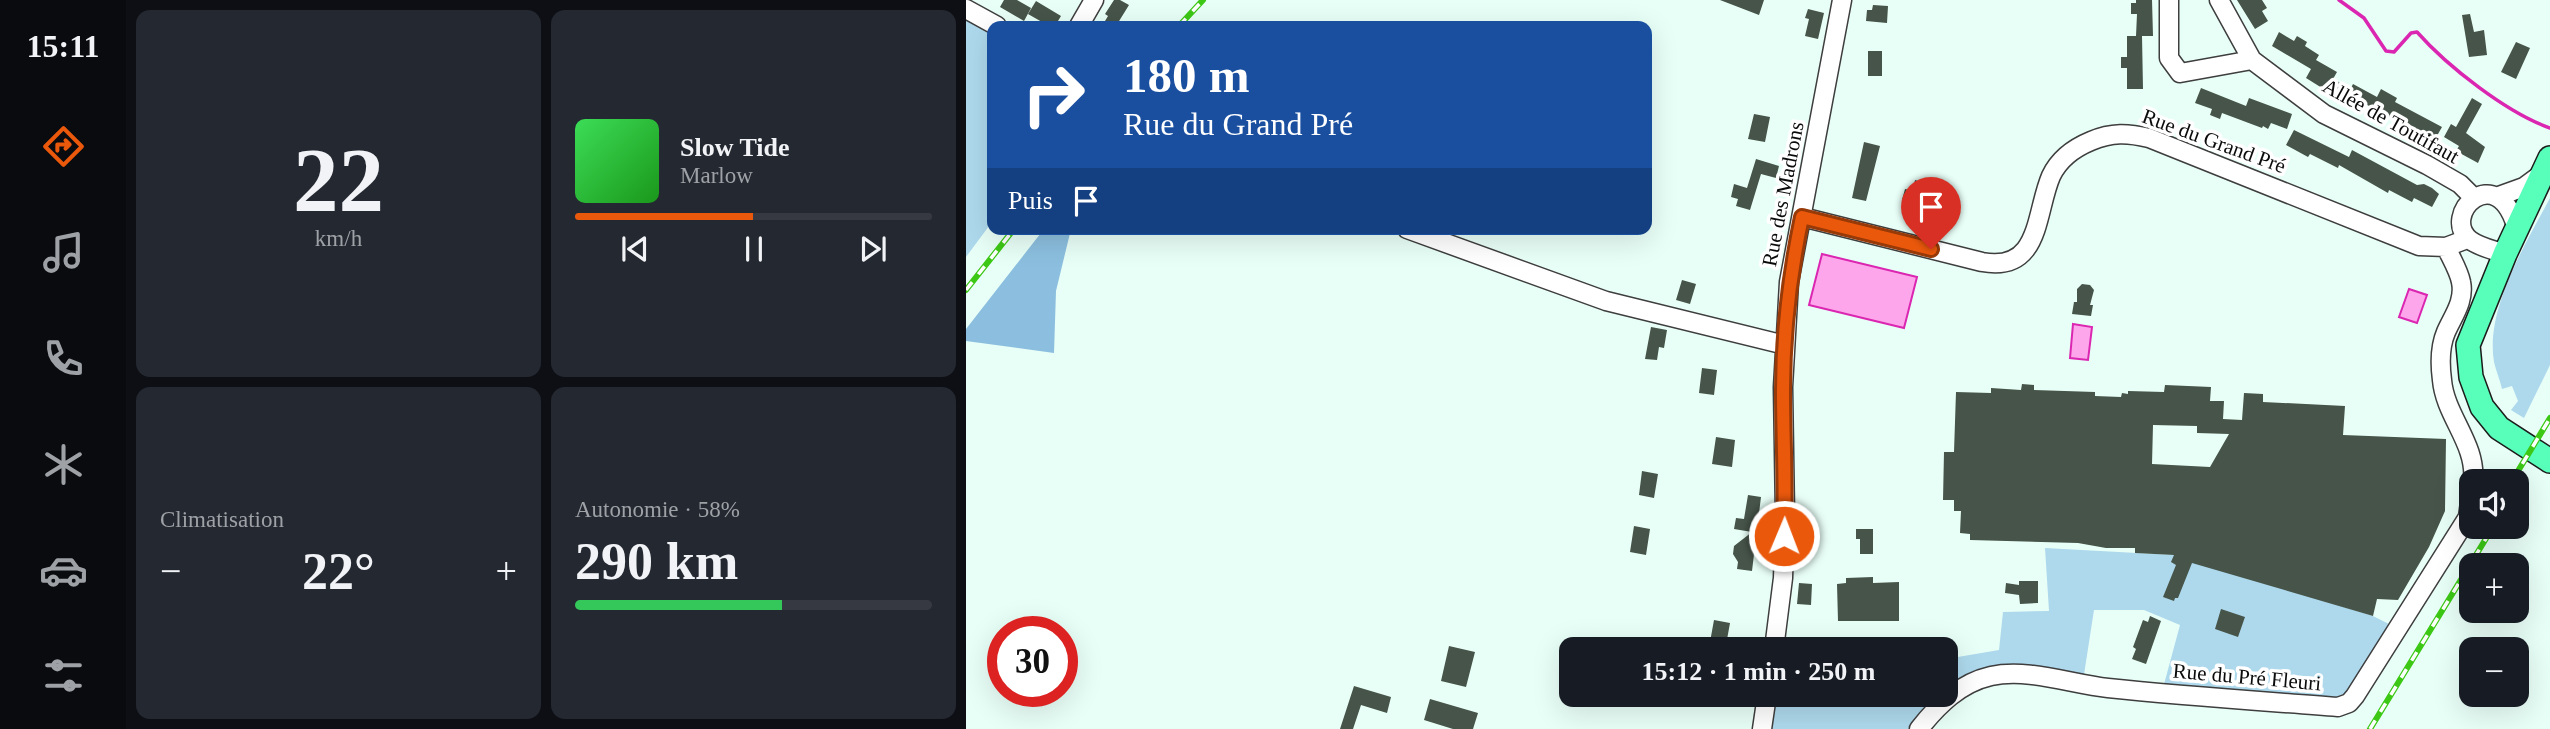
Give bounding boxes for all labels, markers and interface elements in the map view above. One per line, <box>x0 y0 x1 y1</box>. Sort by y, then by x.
text: 15:11 <box>27 28 99 64</box>
text: 180 m <box>1123 48 1250 103</box>
icon: right <box>1008 49 1099 140</box>
street label: Allée de Toutifaut <box>2319 74 2463 168</box>
street label: Rue du Grand Pré <box>2139 104 2289 178</box>
text: Rue du Grand Pré <box>1123 106 1353 142</box>
street label: Rue des Madrons <box>1757 120 1809 268</box>
icon: directions <box>39 122 88 171</box>
text: 22 <box>293 130 384 231</box>
text: Slow Tide <box>680 133 790 162</box>
text: Marlow <box>680 163 753 188</box>
pin <box>1901 177 1961 249</box>
icon: arrive <box>1067 182 1105 220</box>
text: Puis <box>1008 186 1053 215</box>
icon: arrive <box>1912 188 1950 226</box>
text: km/h <box>315 226 362 251</box>
icon: music <box>39 228 88 277</box>
icon: previous <box>616 230 654 268</box>
icon: pause <box>735 230 773 268</box>
icon: next <box>854 230 892 268</box>
icon: phone <box>39 334 88 383</box>
icon: climate <box>39 440 88 489</box>
map controls <box>2459 469 2529 707</box>
button: sound <box>2459 469 2529 539</box>
text: Autonomie · 58% <box>575 497 740 522</box>
position arrow <box>1747 499 1821 573</box>
text: Climatisation <box>160 507 284 532</box>
text: 290 km <box>575 533 738 590</box>
text: 22° <box>302 543 375 600</box>
icon: car <box>39 546 88 595</box>
text: − <box>160 550 181 592</box>
text: + <box>496 550 517 592</box>
button: + <box>2459 553 2529 623</box>
speed limit sign: 30 <box>987 616 1078 707</box>
button: − <box>2459 637 2529 707</box>
icon: filters <box>39 651 88 700</box>
text: 15:12 · 1 min · 250 m <box>1642 657 1876 686</box>
street label: Rue du Pré Fleuri <box>2172 659 2322 695</box>

